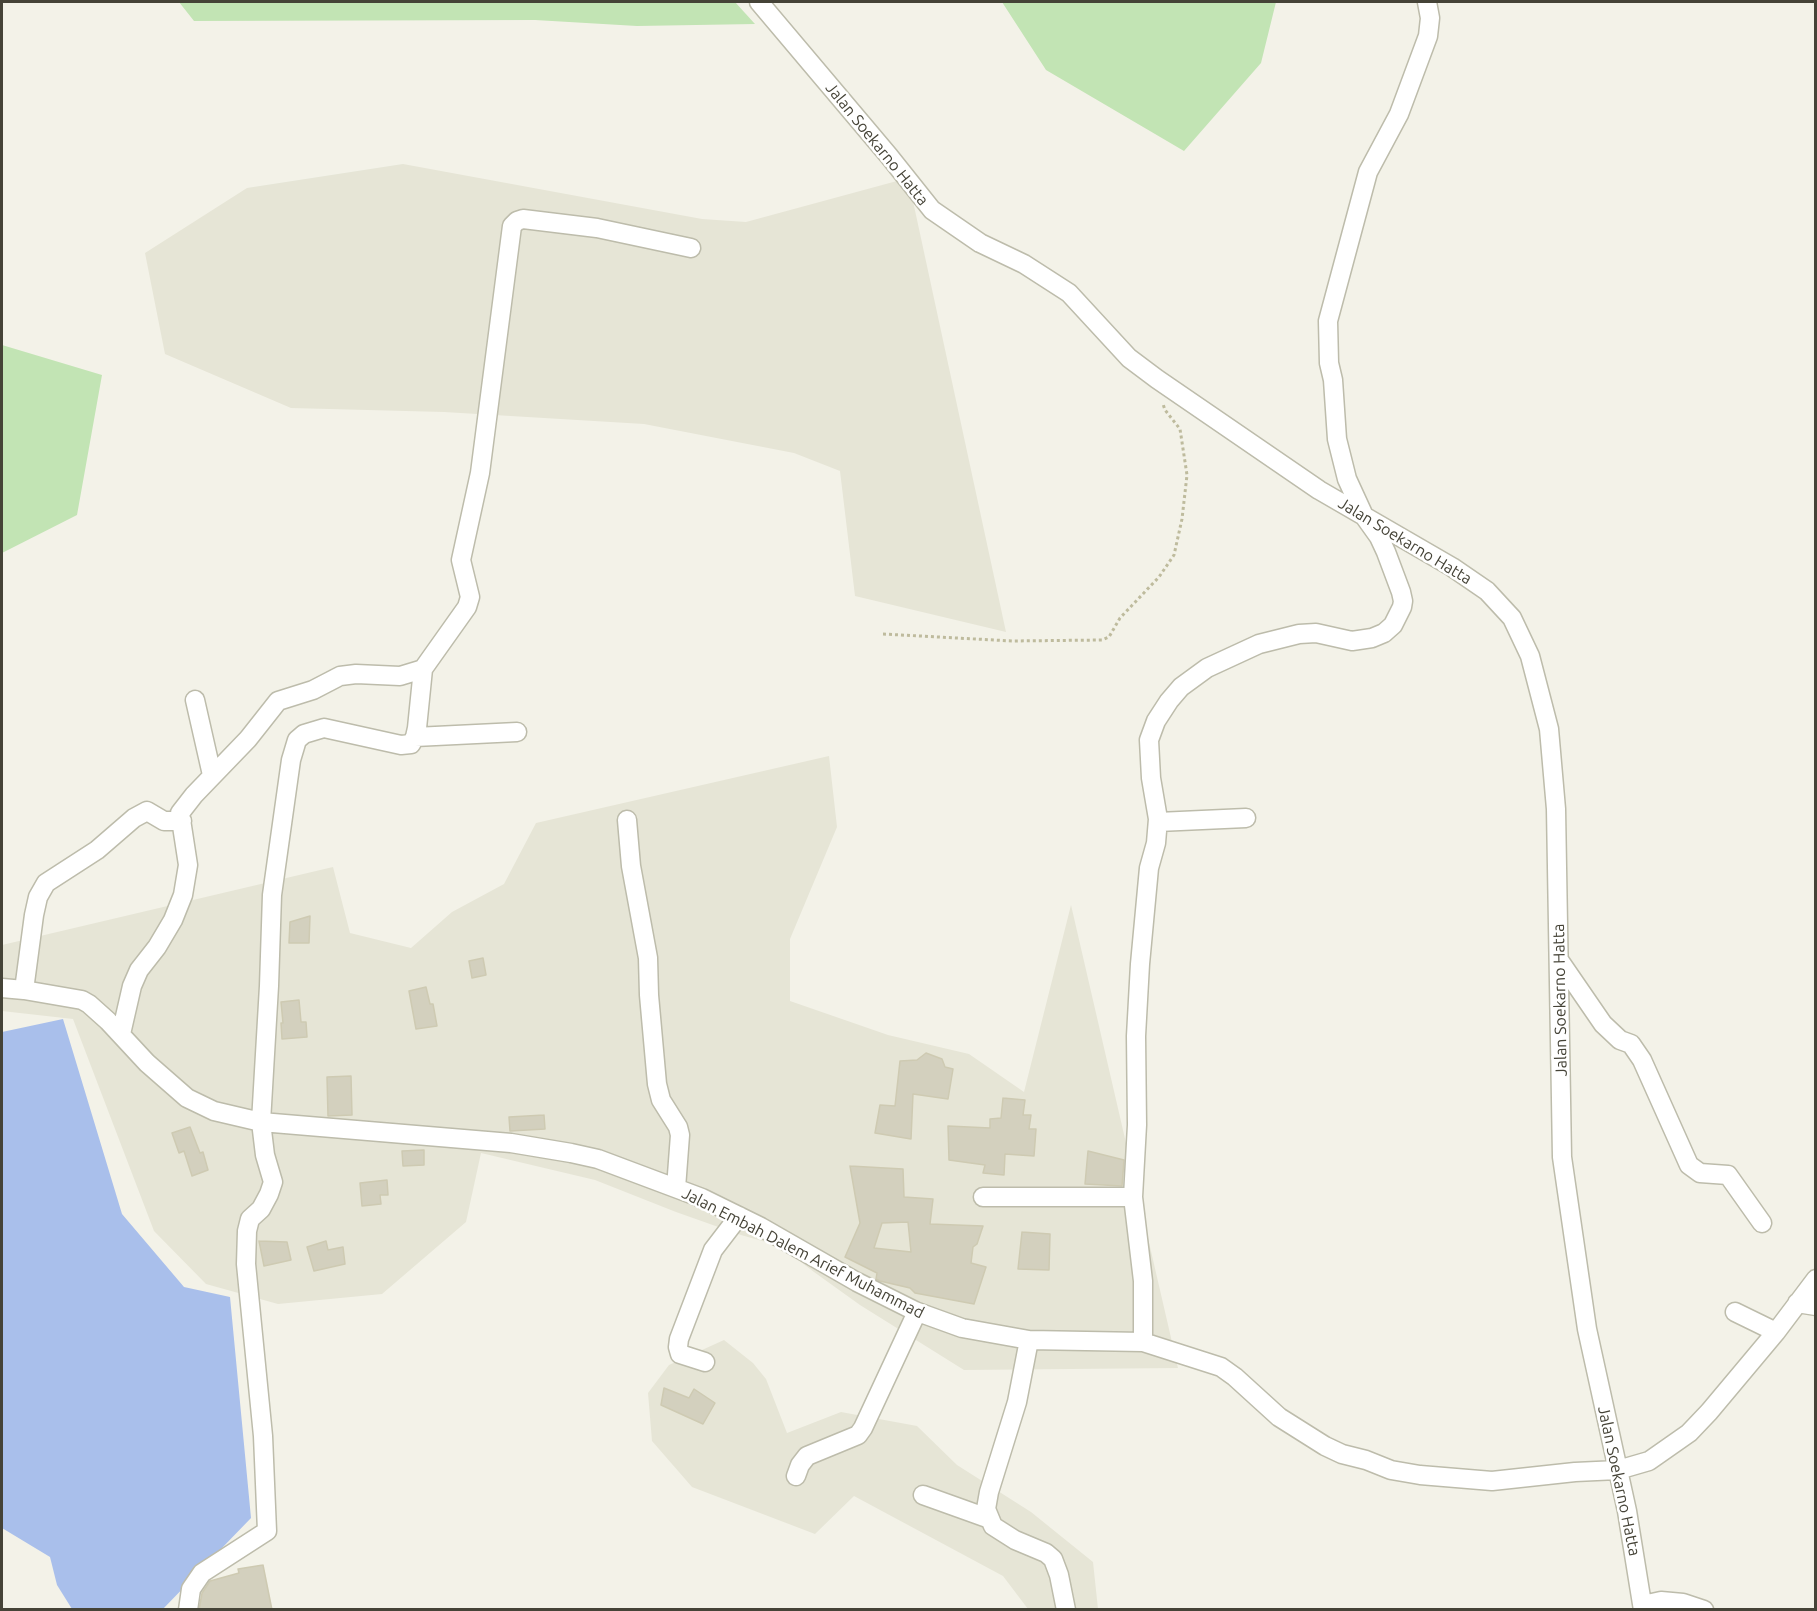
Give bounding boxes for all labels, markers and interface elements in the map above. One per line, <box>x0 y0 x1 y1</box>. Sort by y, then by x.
street label: Jalan Soekarno Hatta <box>822 79 932 209</box>
street label: Jalan Soekarno Hatta <box>1335 493 1475 589</box>
street label: Jalan Soekarno Hatta <box>1549 924 1571 1076</box>
street label: Jalan Embah Dalem Arief Muhammad <box>679 1183 927 1323</box>
street label: Jalan Soekarno Hatta <box>1594 1404 1644 1558</box>

